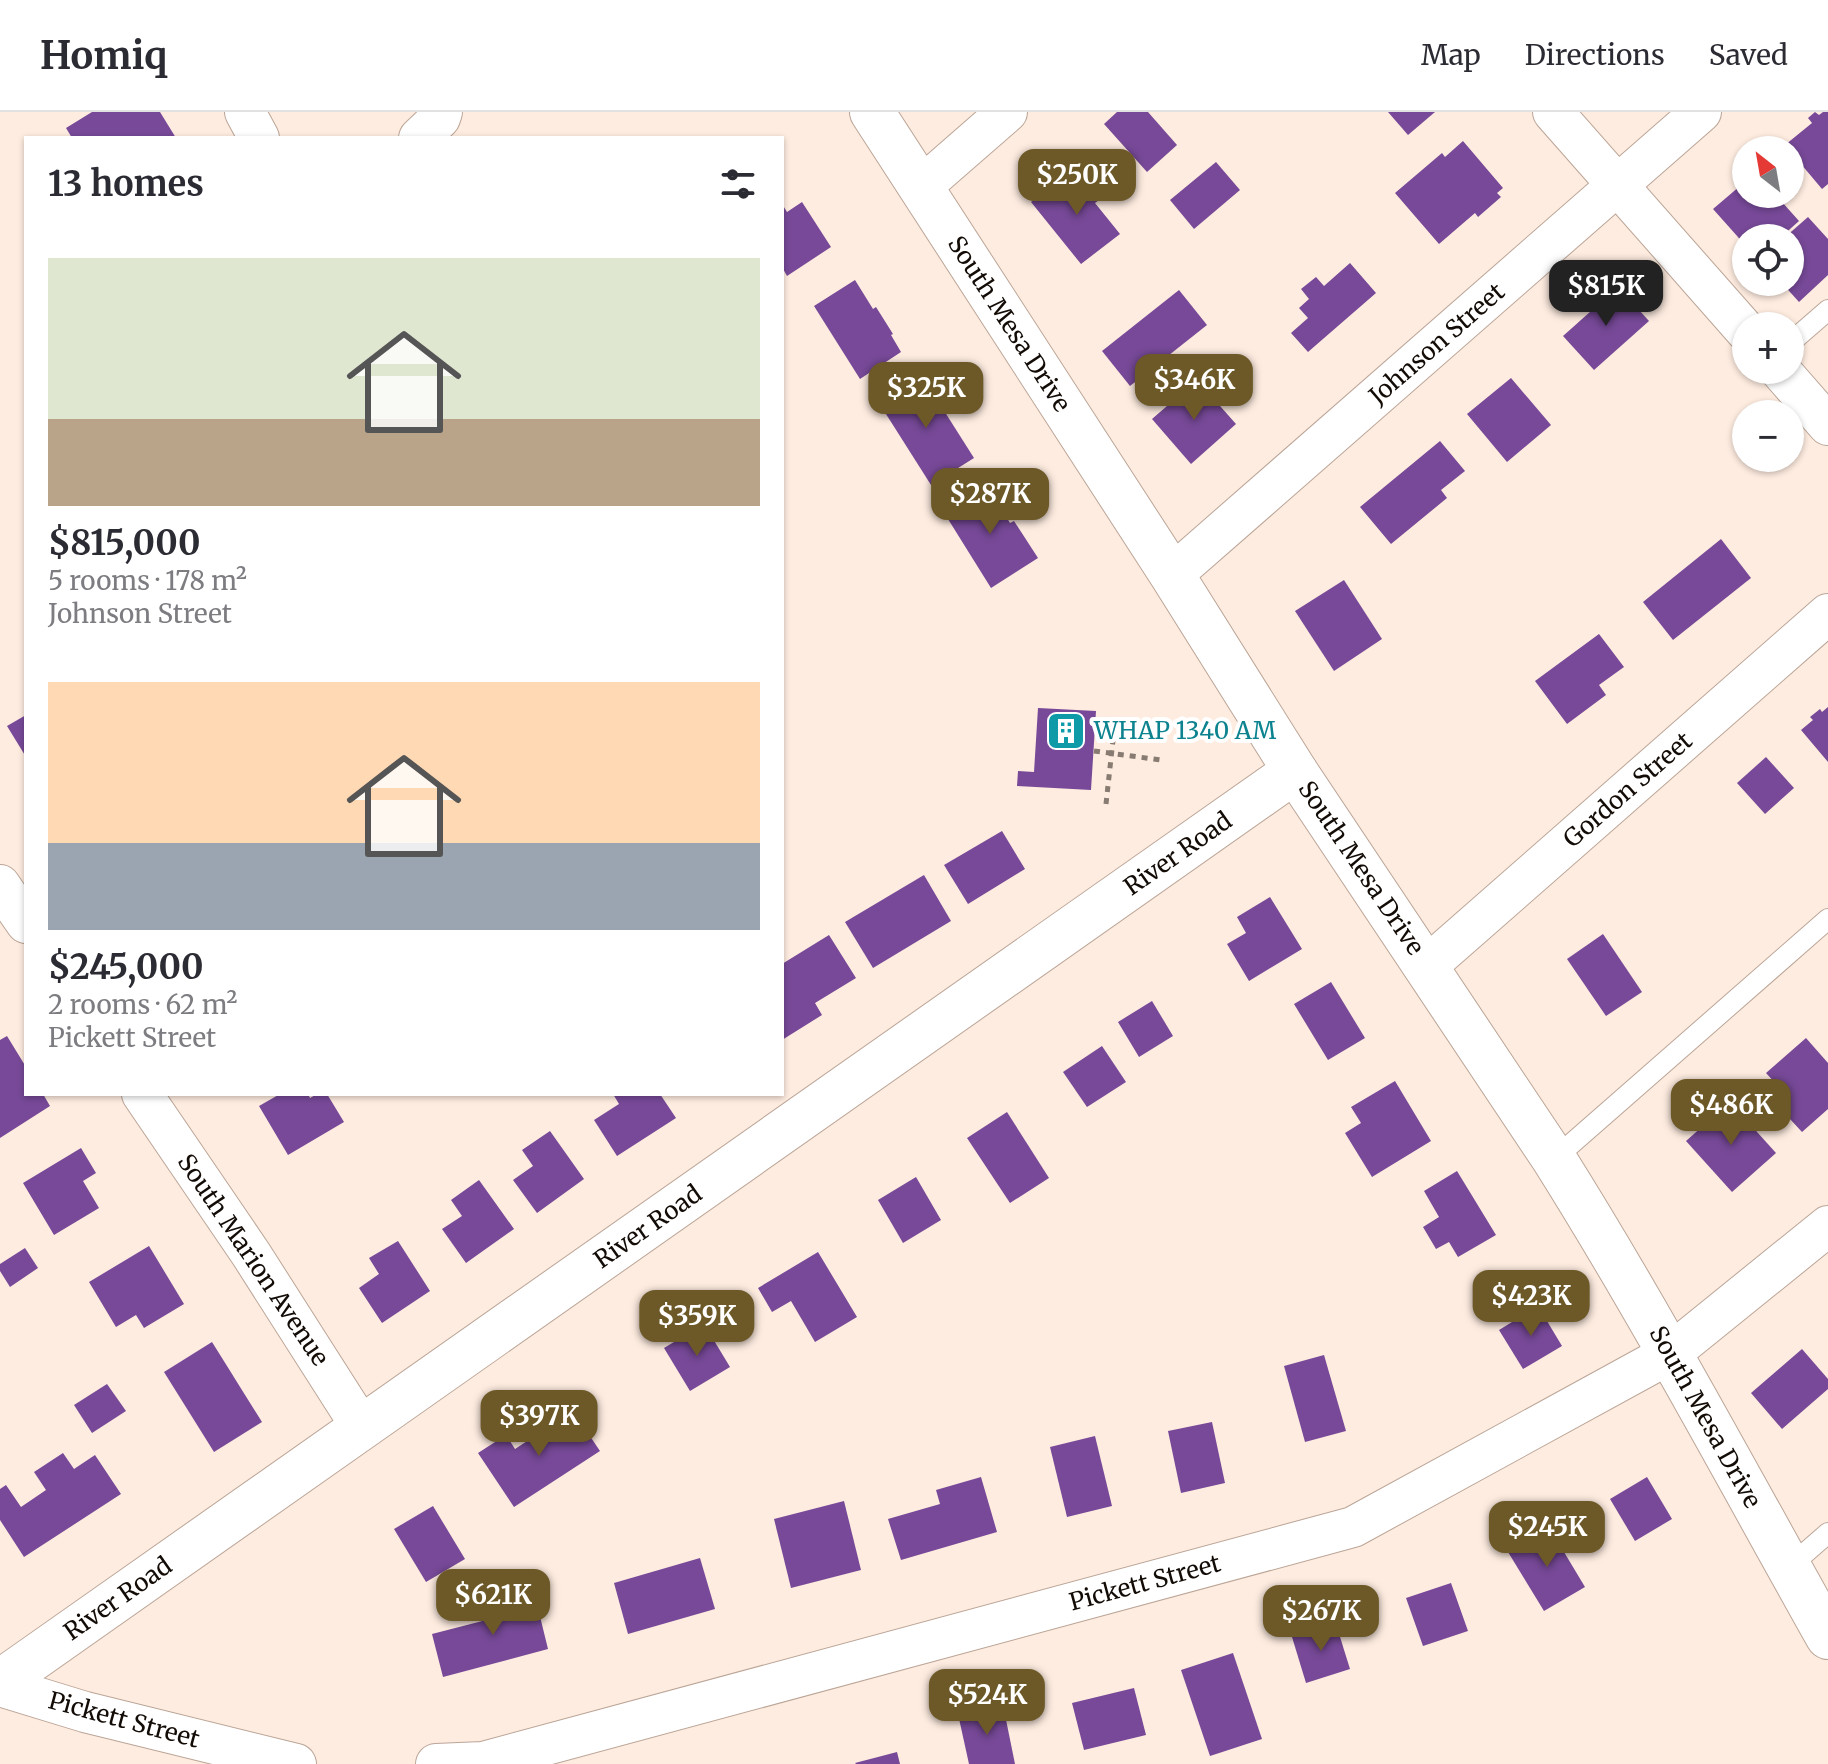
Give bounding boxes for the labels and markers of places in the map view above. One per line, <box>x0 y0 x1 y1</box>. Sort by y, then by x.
pin: $250K <box>1021 149 1133 217</box>
pin: $815K <box>1550 260 1662 328</box>
pin: $346K <box>1138 354 1250 422</box>
pin: $325K <box>870 362 982 430</box>
pin: $287K <box>934 468 1046 536</box>
building icon: WHAP 1340 AM <box>1045 710 1087 752</box>
place label: WHAP 1340 AM <box>1093 715 1277 746</box>
pin: $486K <box>1675 1079 1787 1147</box>
pin: $423K <box>1475 1270 1587 1338</box>
pin: $359K <box>641 1290 753 1358</box>
pin: $397K <box>483 1390 595 1458</box>
pin: $245K <box>1491 1501 1603 1569</box>
pin: $621K <box>437 1569 549 1637</box>
pin: $267K <box>1265 1585 1377 1653</box>
pin: $524K <box>931 1669 1043 1737</box>

